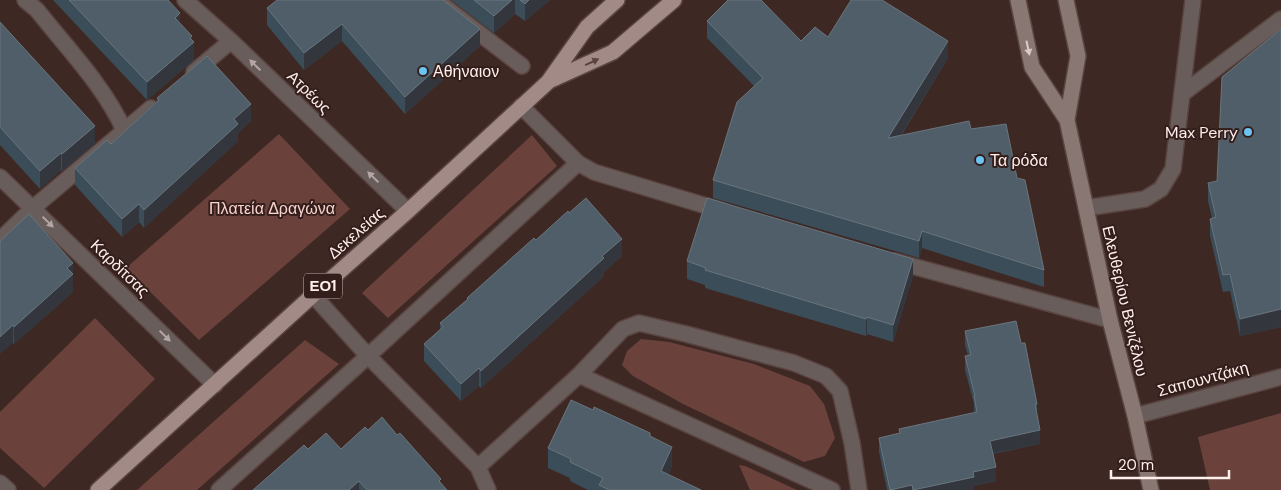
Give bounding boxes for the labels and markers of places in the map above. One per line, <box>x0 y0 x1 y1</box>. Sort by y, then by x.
place label: Αθήναιον <box>433 61 499 82</box>
marker: Αθήναιον <box>417 65 429 77</box>
place label: Max Perry <box>1165 122 1238 143</box>
marker: Max Perry <box>1242 126 1254 138</box>
place label: Τα ρόδα <box>990 150 1048 171</box>
marker: Τα ρόδα <box>974 154 986 166</box>

